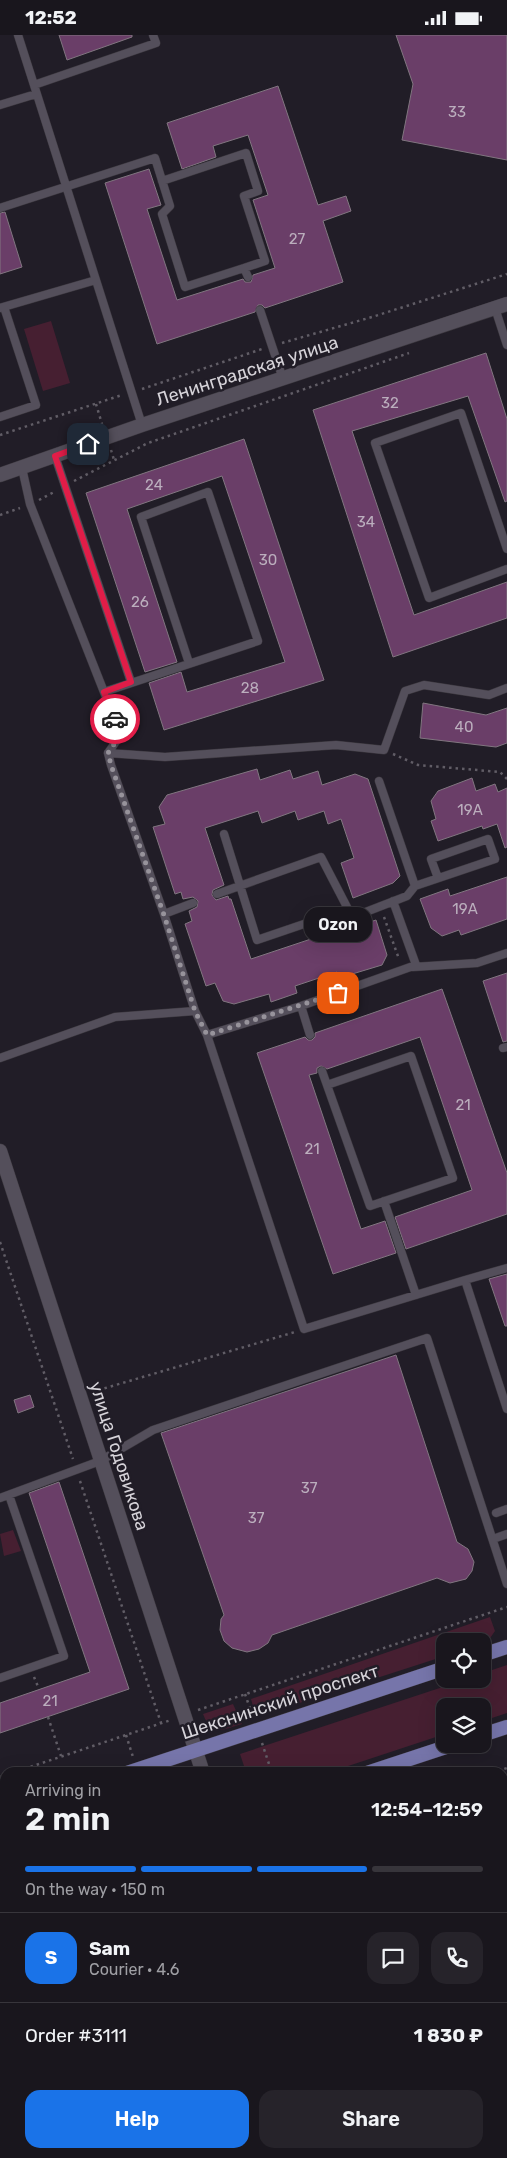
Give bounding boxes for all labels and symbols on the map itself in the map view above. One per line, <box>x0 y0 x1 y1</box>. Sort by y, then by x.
house number: 33 <box>448 103 466 121</box>
house number: 27 <box>289 230 306 248</box>
street label: Ленинградская улица <box>153 331 341 411</box>
house number: 32 <box>381 394 399 412</box>
pin <box>67 423 109 465</box>
house number: 24 <box>145 476 163 494</box>
house number: 34 <box>357 513 375 531</box>
house number: 30 <box>259 551 277 569</box>
house number: 26 <box>131 593 149 611</box>
house number: 28 <box>241 679 259 697</box>
courier <box>90 694 140 744</box>
house number: 40 <box>455 718 473 736</box>
house number: 19А <box>457 801 483 819</box>
house number: 19А <box>452 900 478 918</box>
callout: Ozon <box>304 908 372 943</box>
pin <box>317 972 359 1014</box>
house number: 21 <box>455 1096 471 1114</box>
house number: 21 <box>304 1140 320 1158</box>
street label: улица Годовикова <box>85 1379 153 1533</box>
house number: 37 <box>301 1479 318 1497</box>
house number: 37 <box>248 1509 265 1527</box>
street label: Шекснинский проспект <box>178 1660 382 1744</box>
house number: 21 <box>42 1692 58 1710</box>

